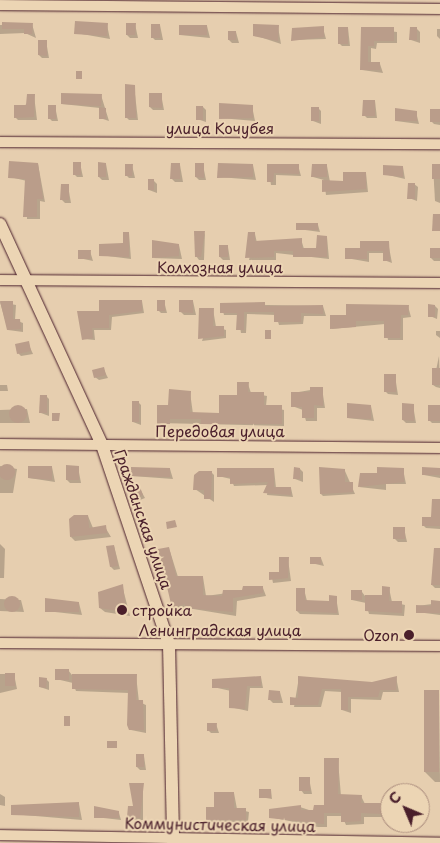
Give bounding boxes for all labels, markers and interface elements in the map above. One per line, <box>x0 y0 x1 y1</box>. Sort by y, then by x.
street label: улица Кочубея <box>165 119 275 137</box>
street label: Колхозная улица <box>157 258 283 276</box>
street label: Передовая улица <box>155 422 285 440</box>
street label: Гражданская улица <box>111 446 177 592</box>
place label: стройка <box>132 601 192 619</box>
marker: стройка <box>116 604 128 616</box>
street label: Ленинградская улица <box>138 621 302 639</box>
place label: Ozon <box>363 626 399 644</box>
marker: Ozon <box>403 629 415 641</box>
north arrow <box>380 783 430 833</box>
text: С <box>384 787 406 809</box>
street label: Коммунистическая улица <box>124 813 316 835</box>

